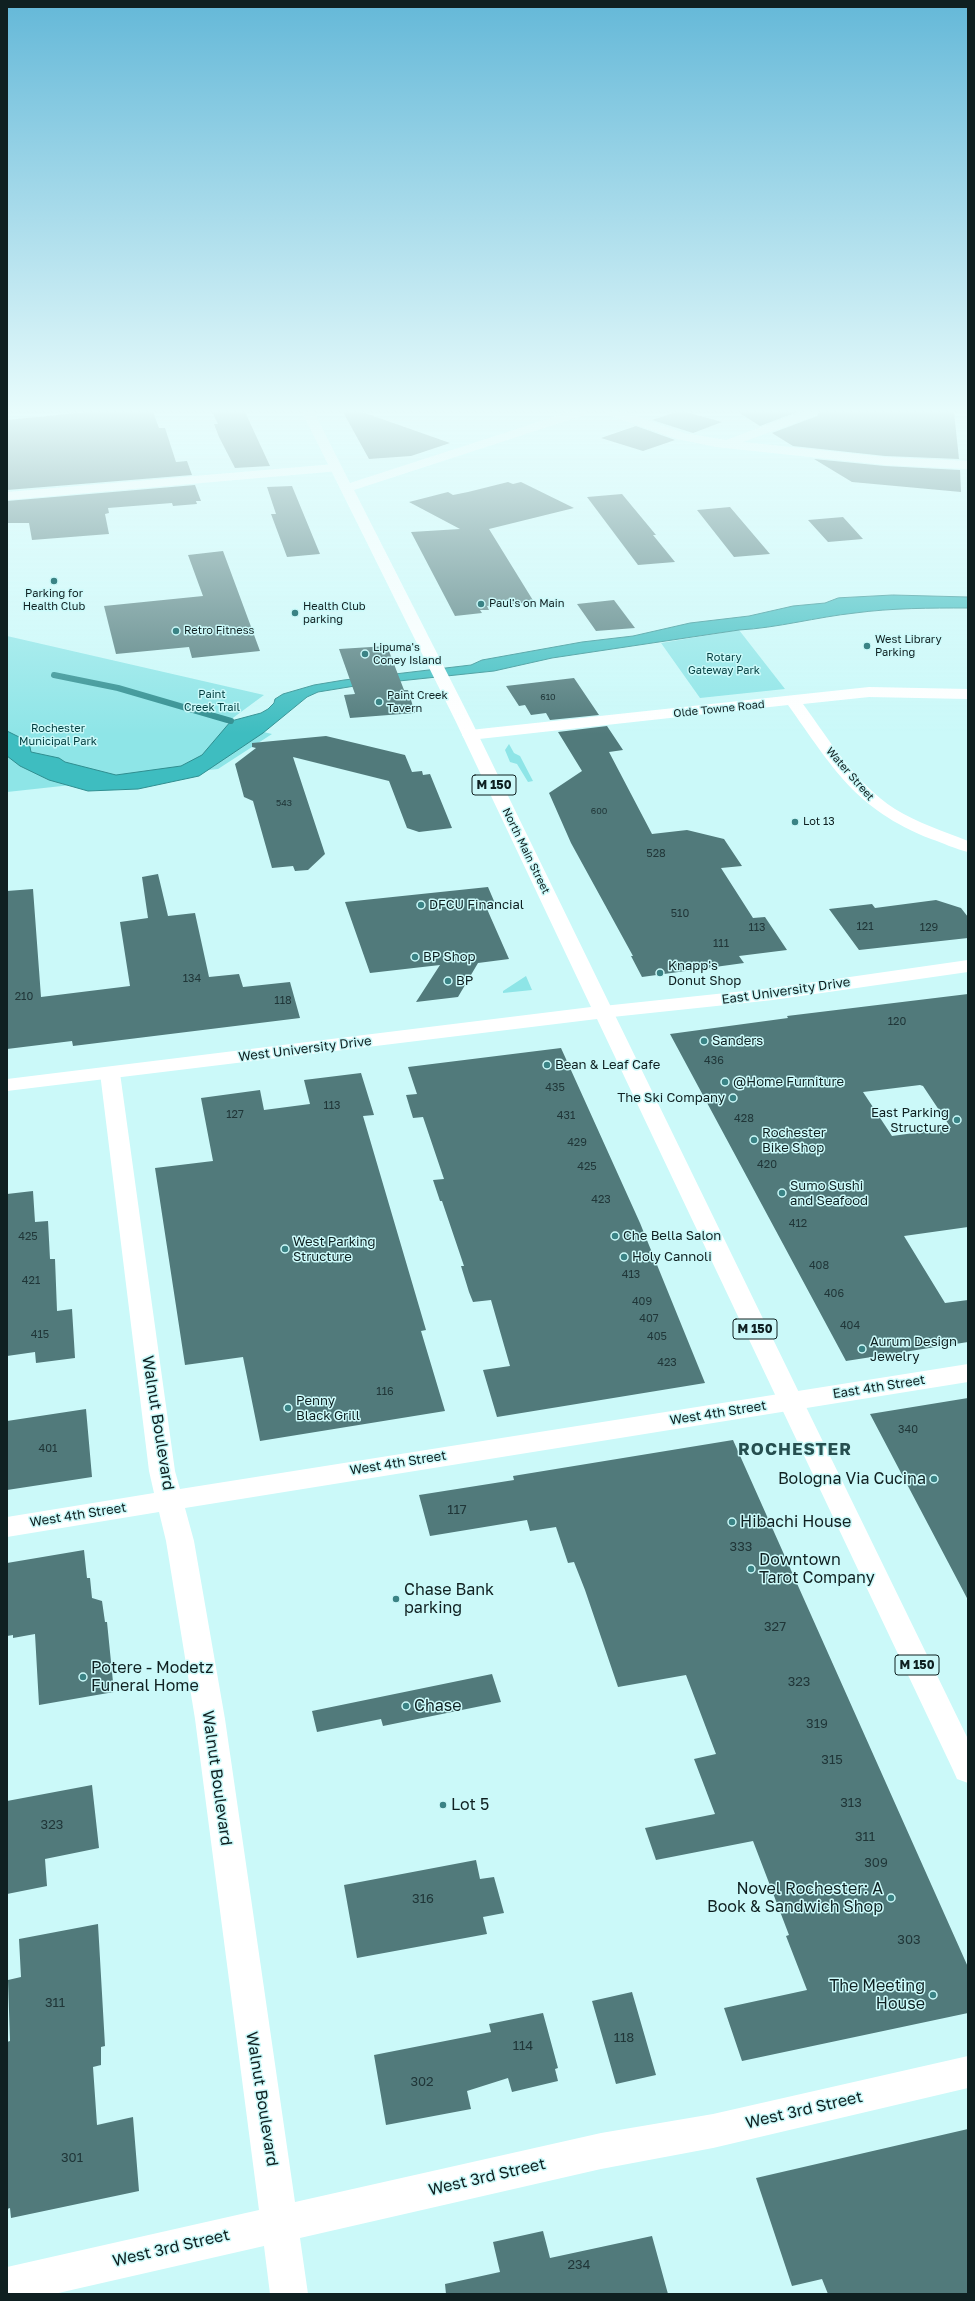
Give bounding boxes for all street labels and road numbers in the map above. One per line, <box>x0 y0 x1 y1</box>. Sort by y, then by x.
street label: Olde Towne Road <box>673 698 765 720</box>
street label: Water Street <box>823 745 877 803</box>
road number: M 150 <box>472 775 516 795</box>
street label: North Main Street <box>499 806 553 896</box>
street label: East University Drive <box>721 974 851 1008</box>
street label: West University Drive <box>238 1033 372 1065</box>
road number: M 150 <box>733 1319 777 1339</box>
street label: Walnut Boulevard <box>138 1354 178 1492</box>
street label: East 4th Street <box>832 1372 926 1402</box>
street label: West 4th Street <box>669 1398 767 1428</box>
street label: West 4th Street <box>349 1448 447 1478</box>
street label: West 4th Street <box>29 1500 127 1530</box>
road number: M 150 <box>895 1655 939 1675</box>
street label: Walnut Boulevard <box>198 1709 236 1847</box>
street label: Walnut Boulevard <box>242 2030 282 2168</box>
street label: West 3rd Street <box>744 2087 864 2133</box>
street label: West 3rd Street <box>427 2154 547 2200</box>
street label: West 3rd Street <box>111 2225 231 2271</box>

